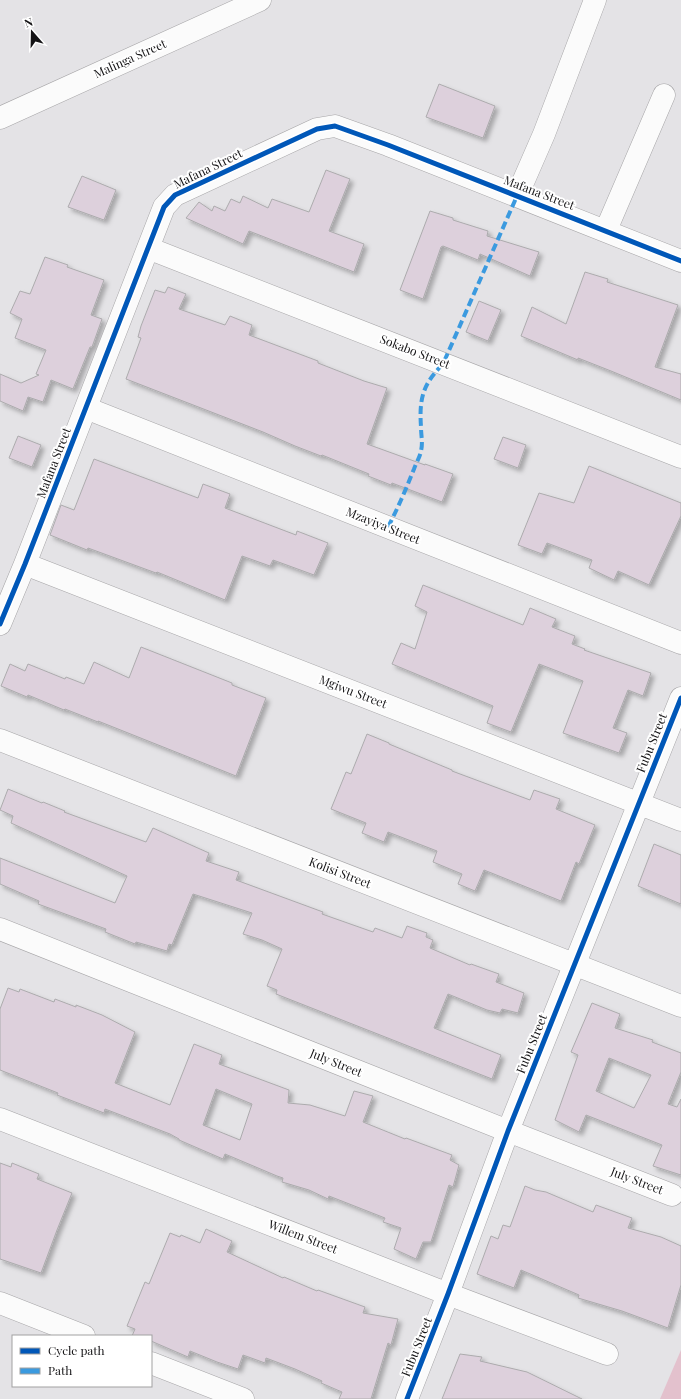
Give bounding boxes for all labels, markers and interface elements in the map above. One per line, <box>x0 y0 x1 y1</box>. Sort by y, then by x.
north arrow <box>12 12 52 52</box>
text: N <box>22 14 35 31</box>
street label: Malinga Street <box>91 35 169 81</box>
street label: Mafana Street <box>171 144 245 192</box>
street label: Mafana Street <box>502 171 578 213</box>
street label: Sokabo Street <box>378 330 453 372</box>
street label: Mafana Street <box>32 424 74 500</box>
street label: Mzayiya Street <box>344 503 424 548</box>
street label: Mgiwu Street <box>317 671 390 712</box>
street label: Fubu Street <box>632 710 671 775</box>
street label: Kolisi Street <box>307 853 374 892</box>
street label: Fubu Street <box>512 1011 551 1076</box>
street label: July Street <box>307 1044 366 1080</box>
street label: July Street <box>608 1162 667 1198</box>
street label: Willem Street <box>266 1215 341 1257</box>
street label: Fubu Street <box>397 1314 436 1379</box>
legend <box>12 1335 152 1387</box>
text: Cycle path <box>48 1342 105 1358</box>
text: Path <box>48 1362 72 1378</box>

